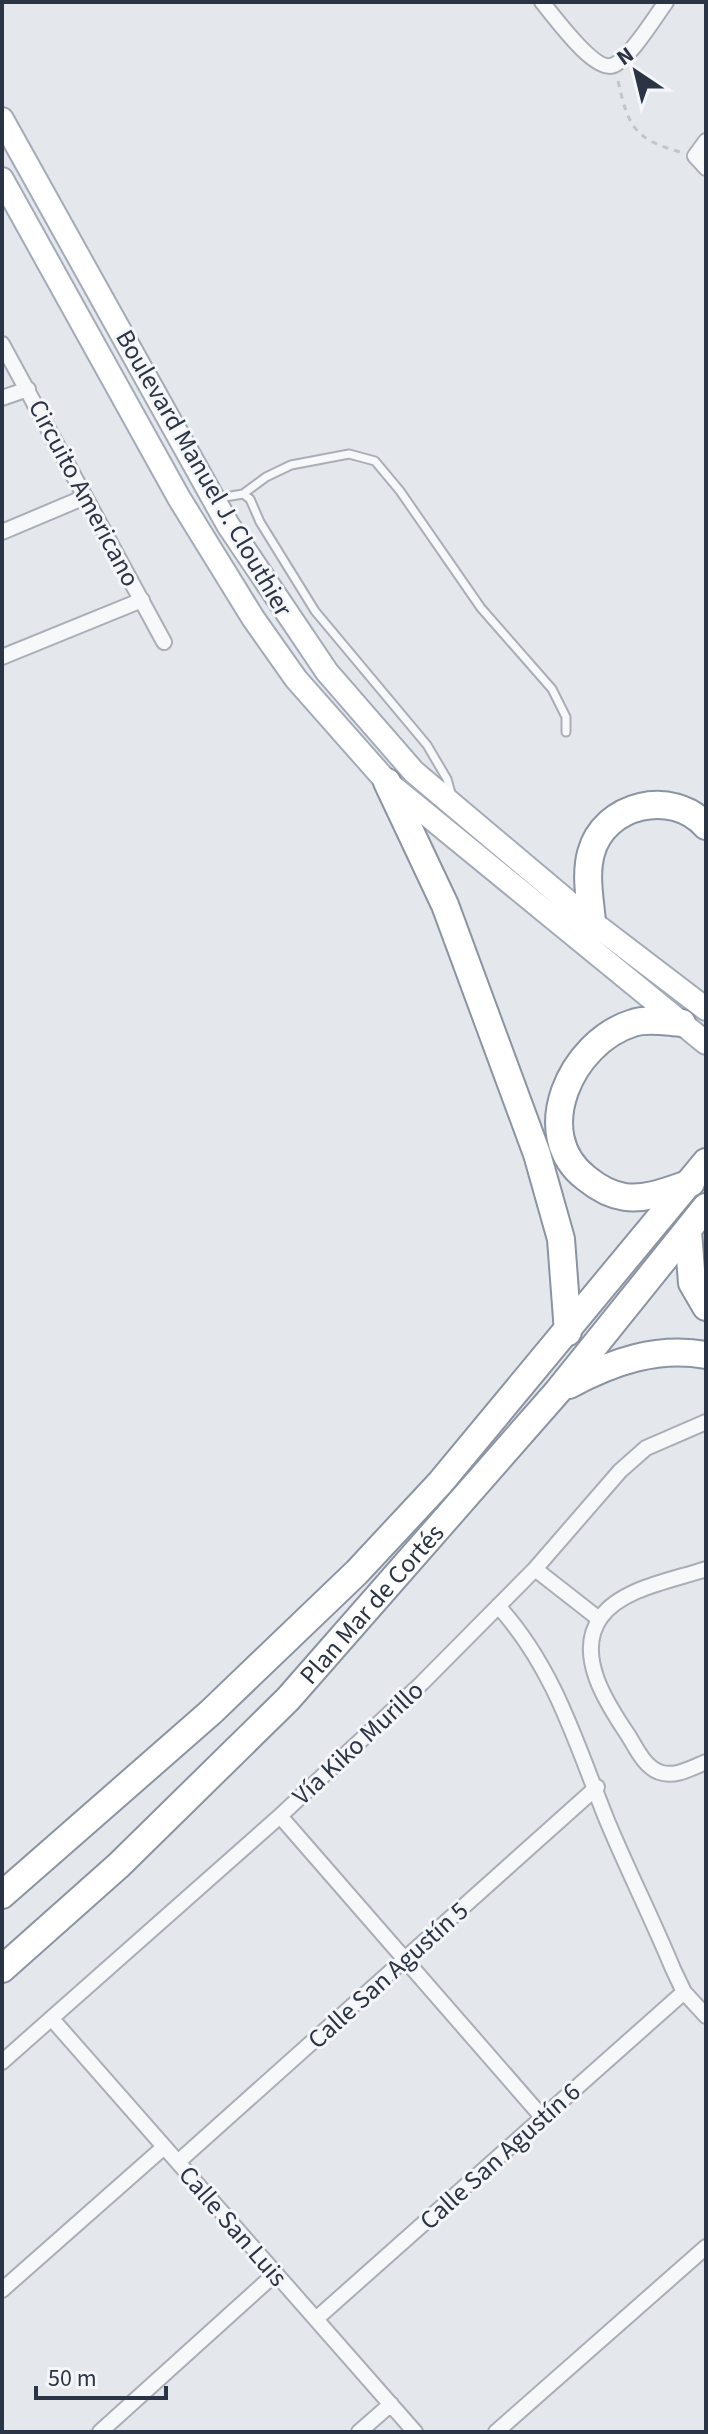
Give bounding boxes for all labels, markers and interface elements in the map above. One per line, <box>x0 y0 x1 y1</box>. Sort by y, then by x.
north arrow <box>596 32 676 112</box>
text: N <box>610 39 640 74</box>
street label: Boulevard Manuel J. Clouthier <box>107 323 302 624</box>
street label: Circuito Americano <box>19 393 149 593</box>
street label: Plan Mar de Cortés <box>291 1515 452 1692</box>
street label: Vía Kiko Murillo <box>284 1672 432 1814</box>
street label: Calle San Agustín 5 <box>299 1893 477 2057</box>
street label: Calle San Agustín 6 <box>411 2074 589 2238</box>
street label: Calle San Luis <box>170 2157 296 2295</box>
scale bar <box>36 2350 166 2400</box>
text: 50 m <box>48 2361 97 2396</box>

